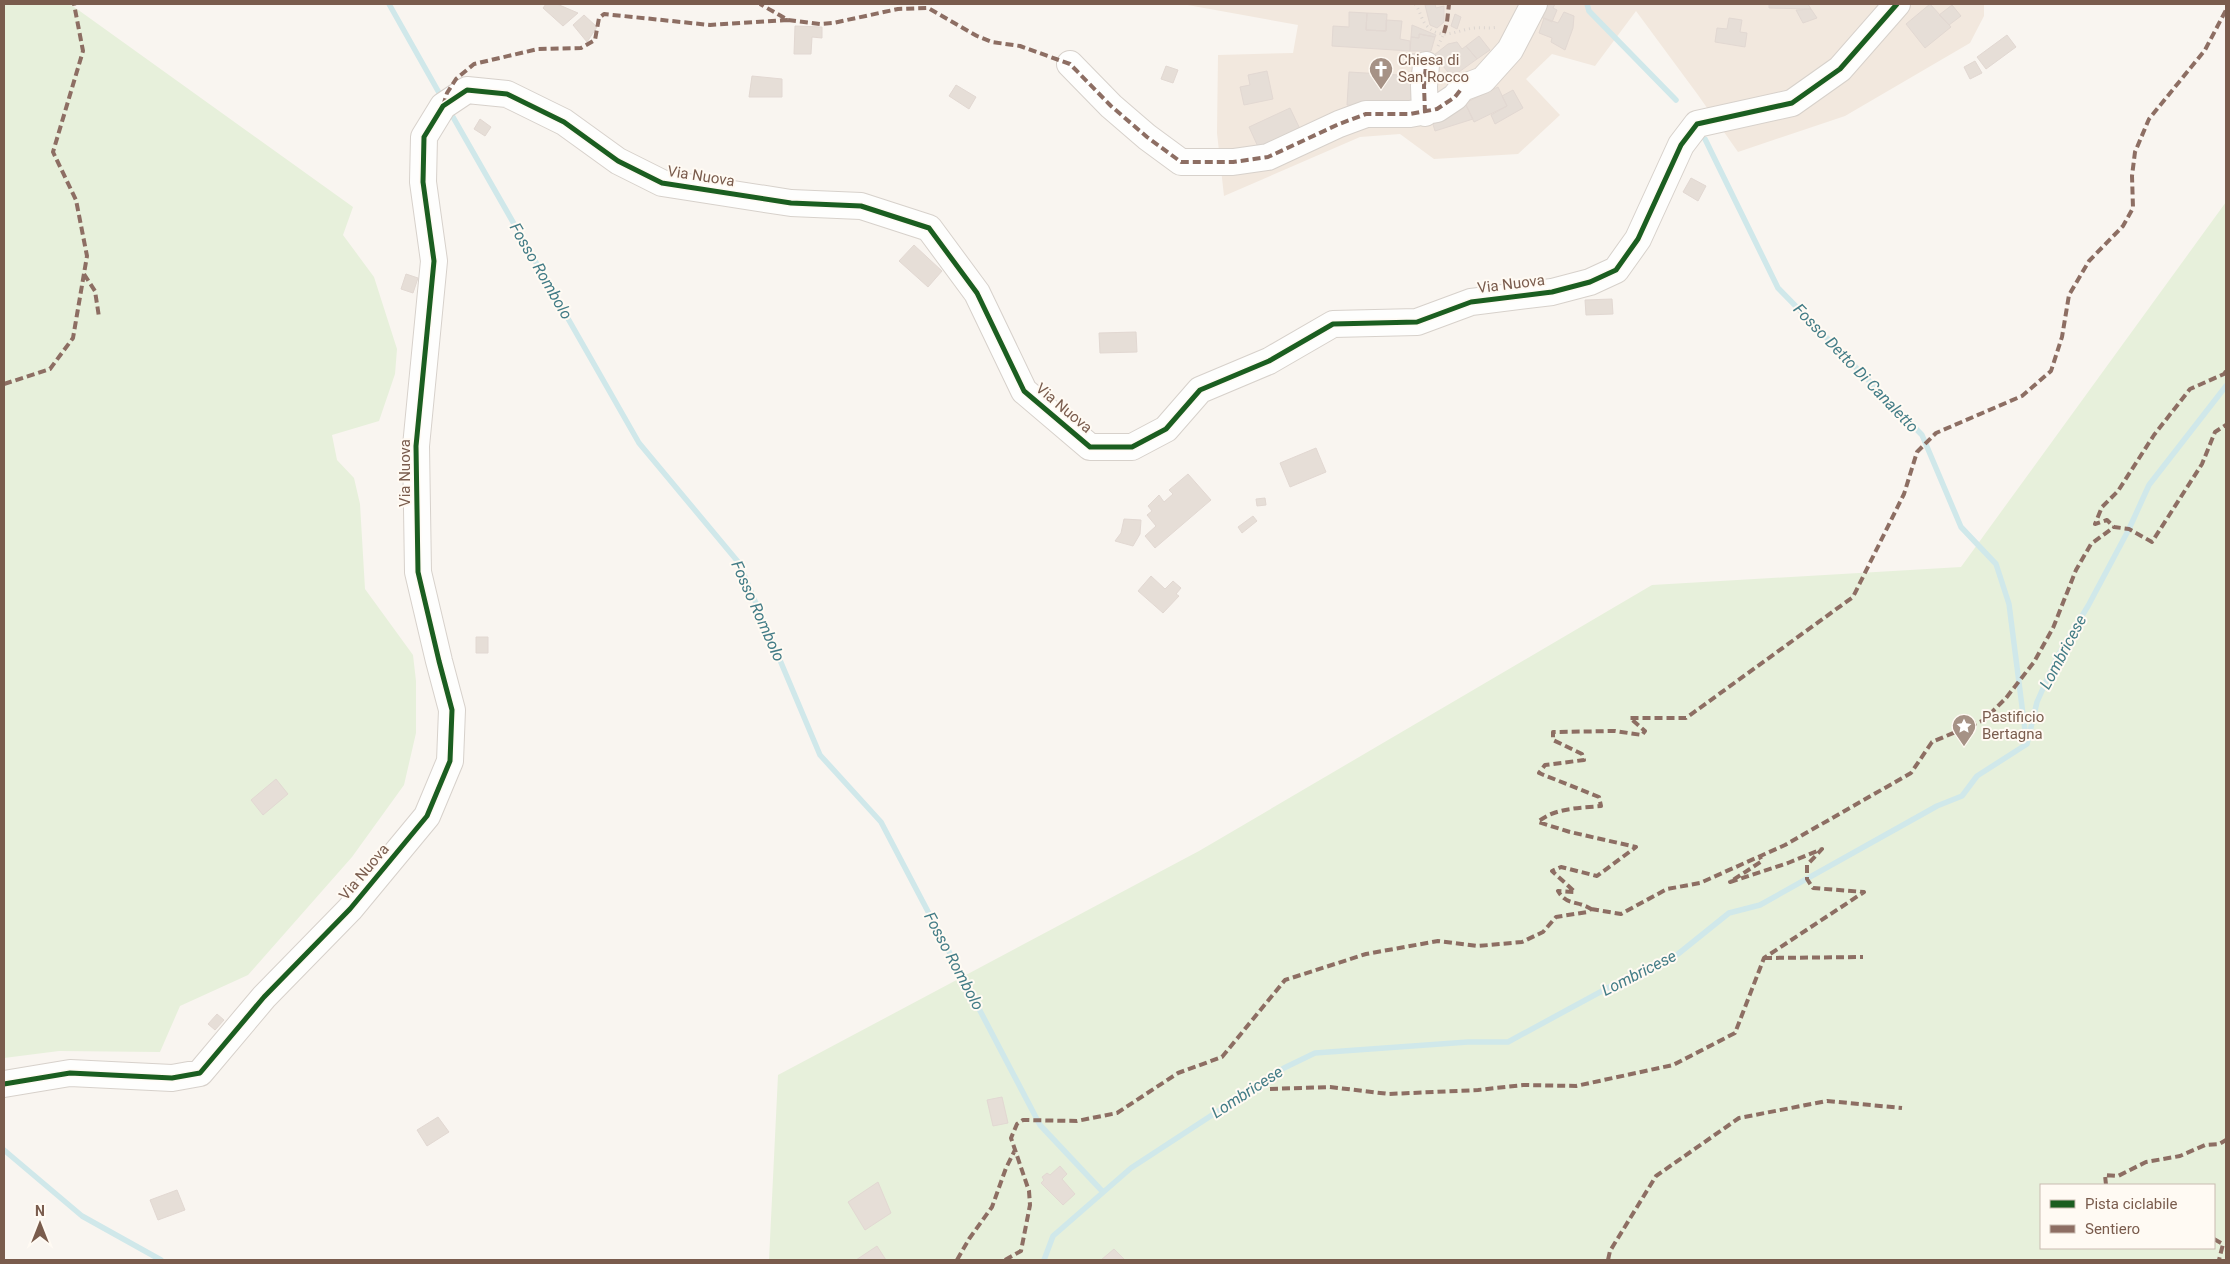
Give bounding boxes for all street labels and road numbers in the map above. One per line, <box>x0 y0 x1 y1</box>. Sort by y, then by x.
street label: Via Nuova <box>666 162 736 190</box>
street label: Via Nuova <box>1476 271 1546 297</box>
street label: Via Nuova <box>1032 379 1096 437</box>
street label: Via Nuova <box>396 439 414 507</box>
street label: Via Nuova <box>335 840 393 904</box>

